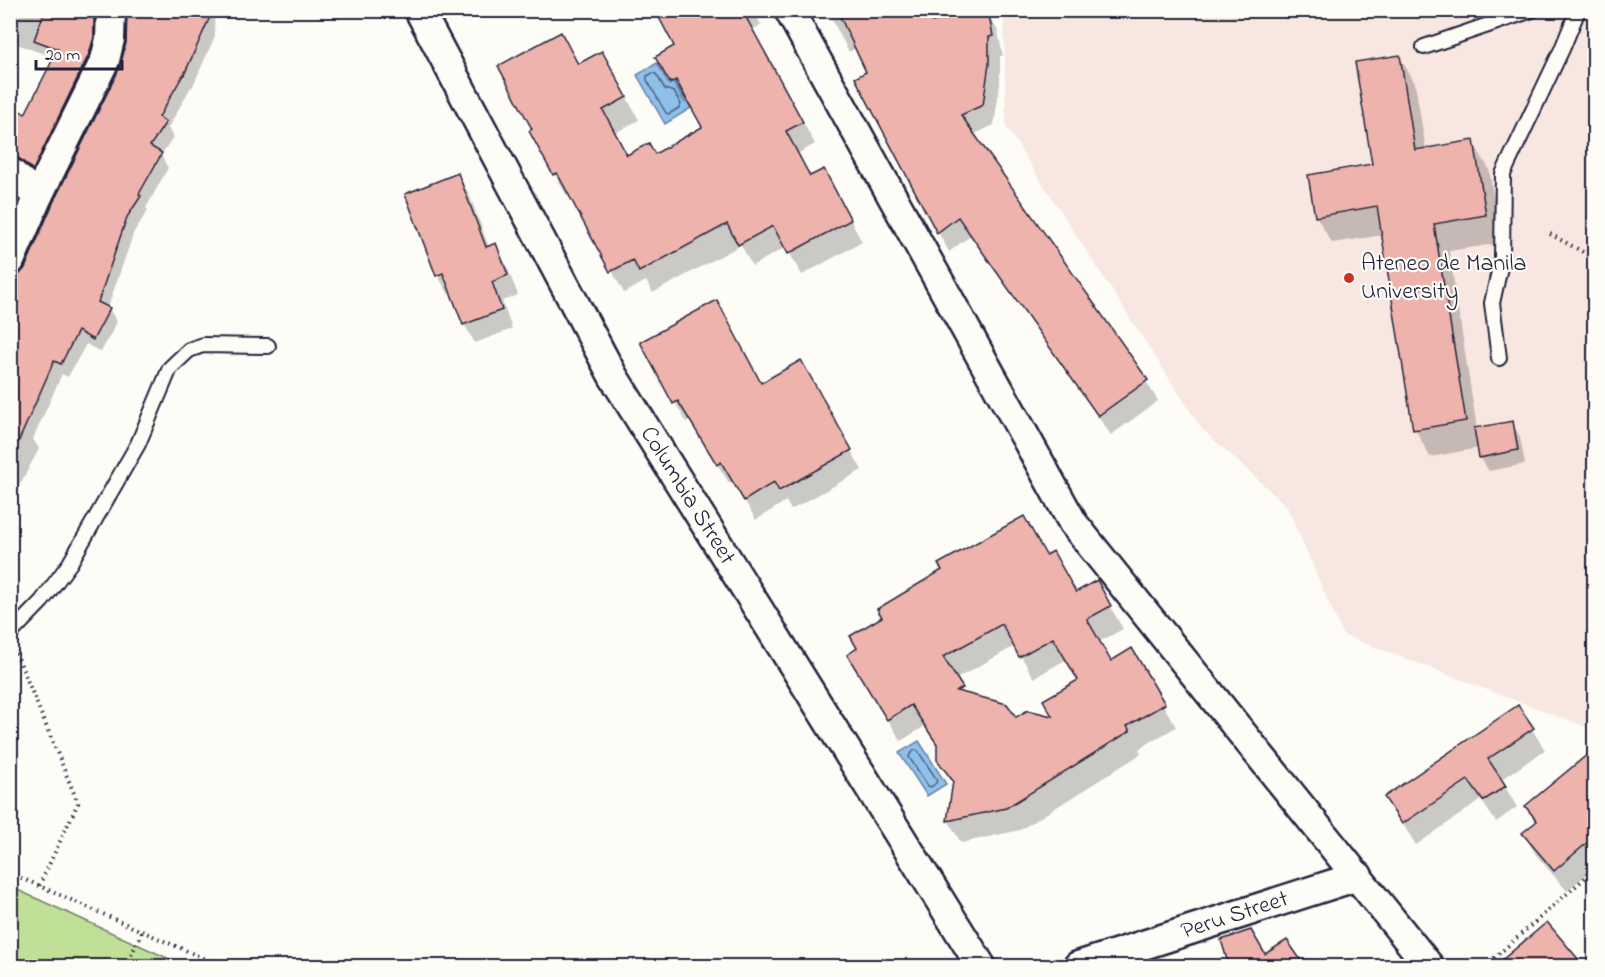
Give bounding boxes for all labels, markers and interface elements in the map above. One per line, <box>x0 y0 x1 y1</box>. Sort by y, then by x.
scale bar <box>36 33 122 71</box>
text: 20 m <box>45 43 80 69</box>
place label: Ateneo de Manila University <box>1361 247 1527 311</box>
marker: Ateneo de Manila University <box>1342 271 1356 285</box>
street label: Columbia Street <box>630 420 744 572</box>
street label: Peru Street <box>1177 882 1293 950</box>

